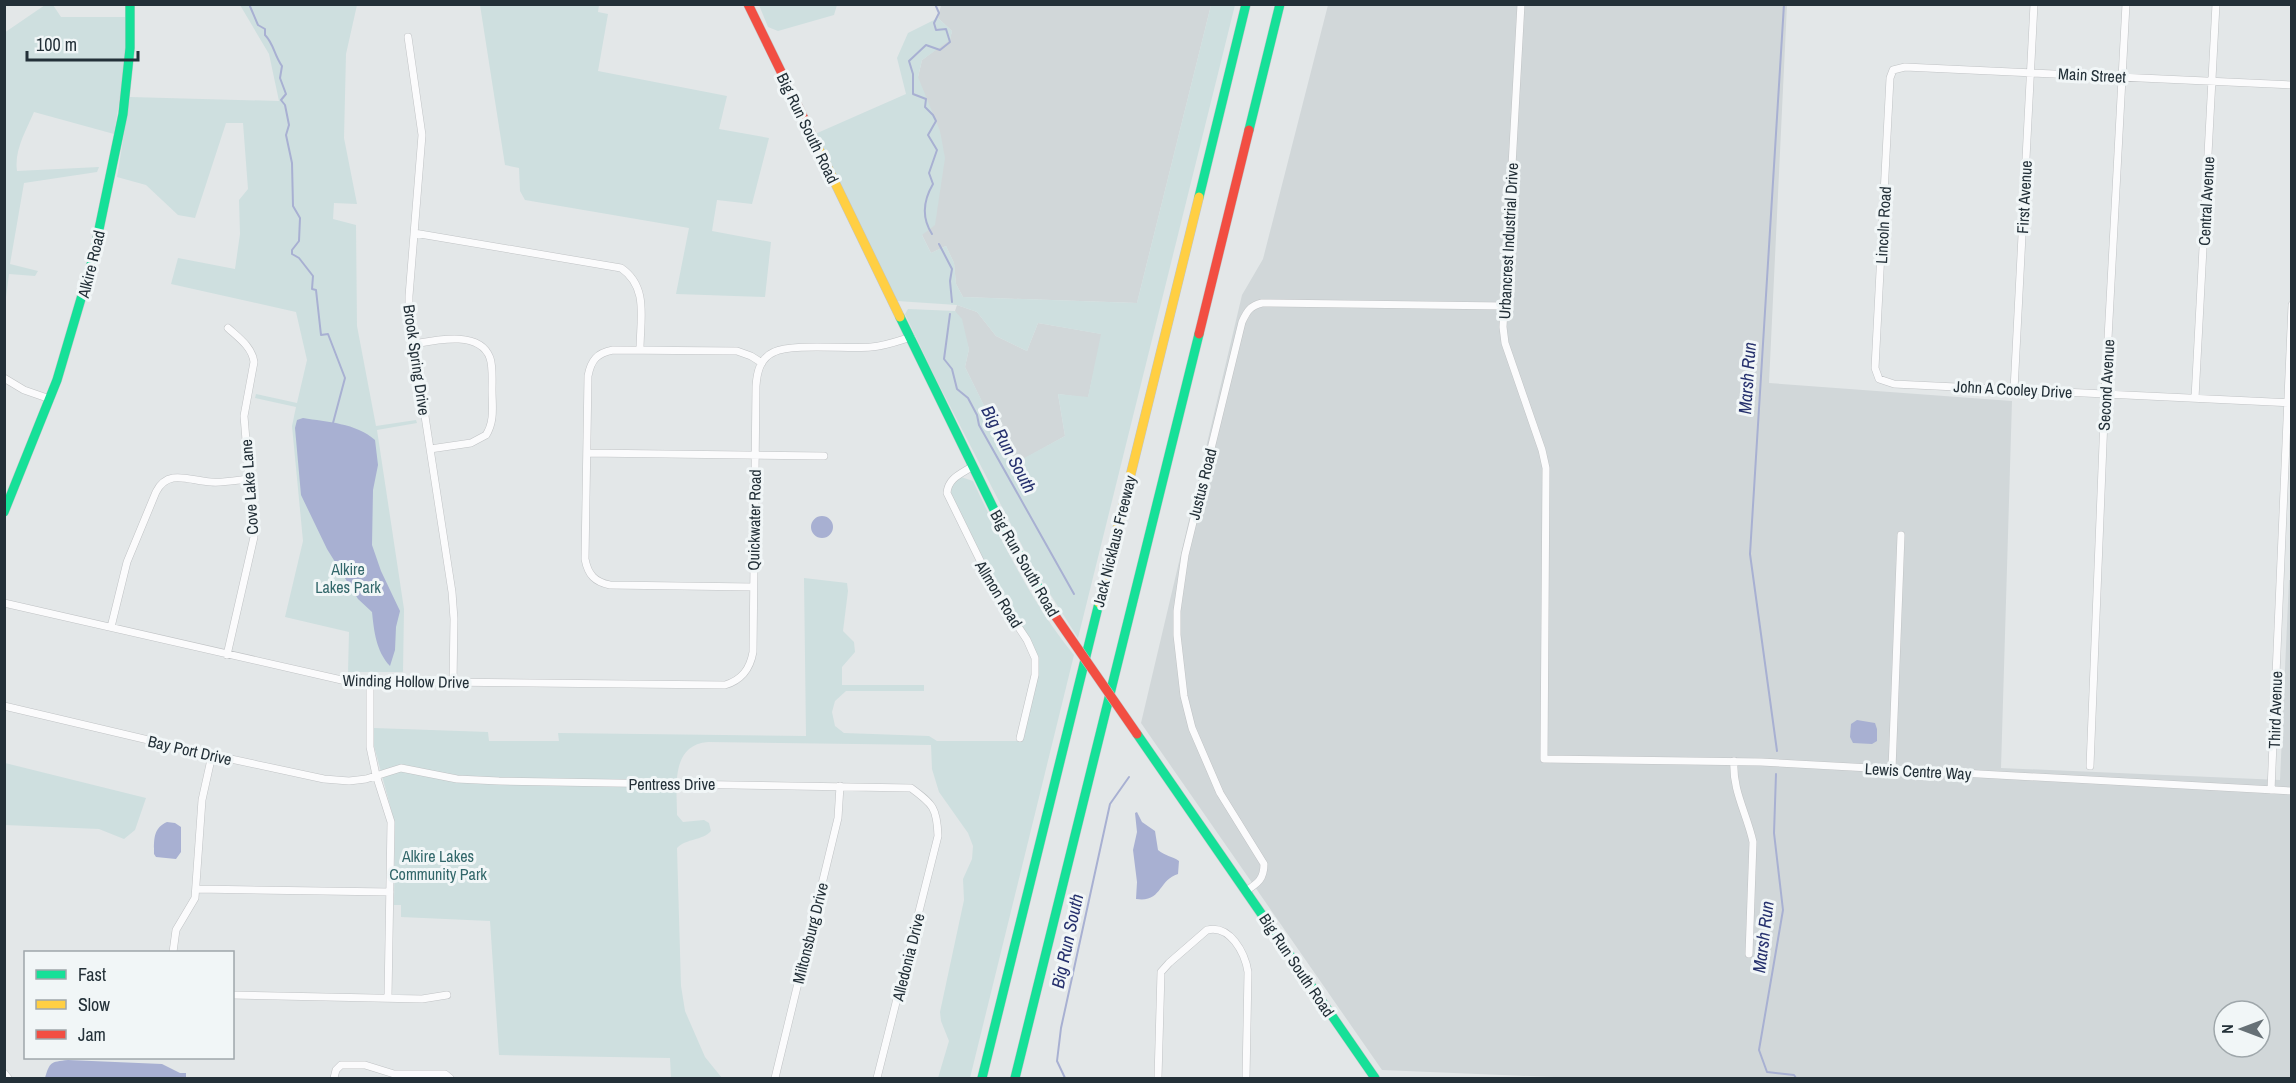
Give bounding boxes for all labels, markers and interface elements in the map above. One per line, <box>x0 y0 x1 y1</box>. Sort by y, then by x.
scale bar <box>27 24 138 62</box>
text: 100 m <box>36 32 77 57</box>
street label: Main Street <box>2058 62 2127 88</box>
street label: Big Run South Road <box>772 69 844 187</box>
street label: Central Avenue <box>2193 156 2219 246</box>
street label: First Avenue <box>2011 160 2037 234</box>
street label: Urbancrest Industrial Drive <box>1493 162 1523 320</box>
street label: Lincoln Road <box>1870 186 1896 264</box>
street label: Alkire Road <box>72 228 110 301</box>
street label: Brook Spring Drive <box>398 303 436 417</box>
street label: Second Avenue <box>2093 339 2119 431</box>
water label: Marsh Run <box>1732 341 1762 415</box>
street label: John A Cooley Drive <box>1953 375 2073 403</box>
water label: Big Run South <box>975 401 1043 497</box>
street label: Cove Lake Lane <box>235 439 263 535</box>
street label: Justus Road <box>1183 446 1221 522</box>
street label: Quickwater Road <box>742 469 766 571</box>
street label: Jack Nicklaus Freeway <box>1087 472 1141 609</box>
street label: Big Run South Road <box>985 505 1065 621</box>
street label: Allmon Road <box>970 555 1028 632</box>
park label: Alkire Lakes Park <box>315 558 381 598</box>
street label: Winding Hollow Drive <box>342 669 470 693</box>
street label: Third Avenue <box>2263 671 2287 749</box>
street label: Bay Port Drive <box>146 730 234 770</box>
street label: Lewis Centre Way <box>1864 757 1972 785</box>
street label: Pentress Drive <box>629 773 715 795</box>
park label: Alkire Lakes Community Park <box>389 845 487 885</box>
street label: Miltonsburg Drive <box>787 880 833 986</box>
water label: Big Run South <box>1045 891 1089 991</box>
water label: Marsh Run <box>1746 900 1780 974</box>
street label: Big Run South Road <box>1254 909 1340 1021</box>
street label: Alledonia Drive <box>886 911 930 1004</box>
legend <box>24 951 234 1059</box>
text: Fast <box>78 962 106 987</box>
text: Slow <box>78 992 110 1017</box>
north arrow <box>2212 999 2272 1059</box>
text: Jam <box>78 1022 106 1047</box>
text: N <box>2216 1024 2238 1034</box>

